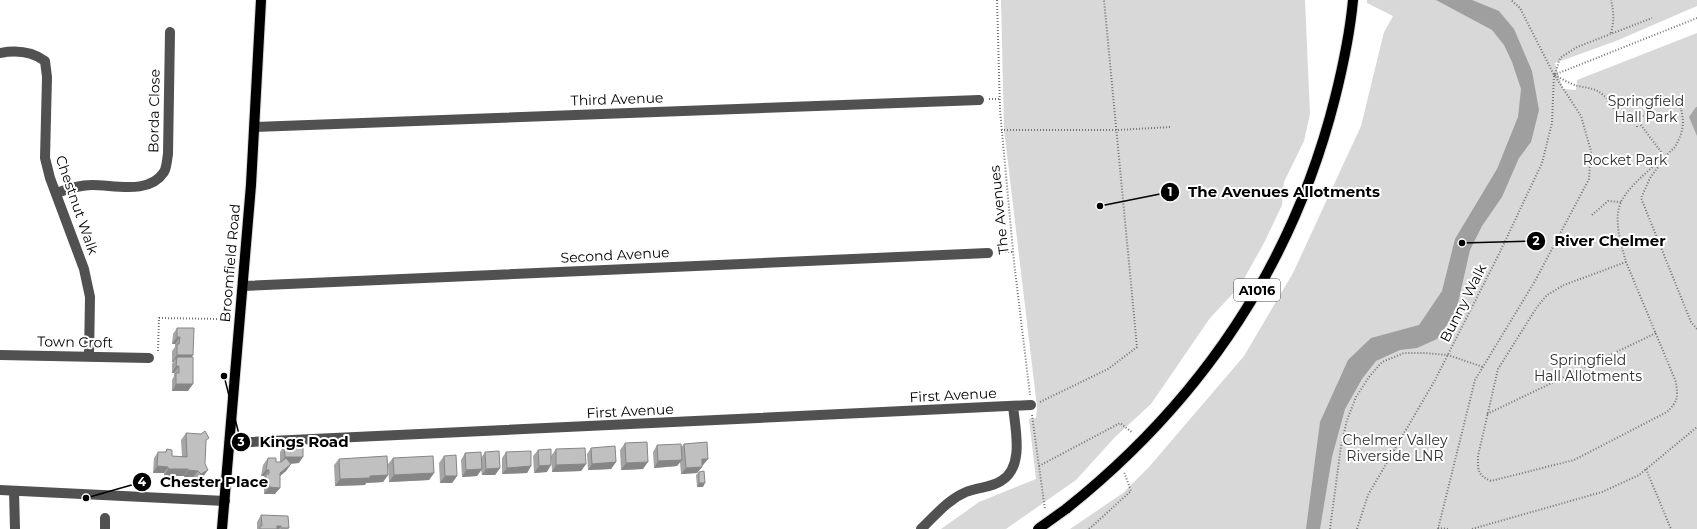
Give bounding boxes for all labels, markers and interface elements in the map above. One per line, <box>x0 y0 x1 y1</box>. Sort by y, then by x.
street label: Borda Close <box>144 69 164 153</box>
street label: Third Avenue <box>570 88 664 110</box>
park label: Springfield Hall Park <box>1608 92 1684 126</box>
park label: Rocket Park <box>1583 151 1668 169</box>
street label: Chestnut Walk <box>52 153 103 258</box>
street label: The Avenues <box>985 164 1013 255</box>
callout: The Avenues Allotments <box>1160 179 1388 206</box>
text: The Avenues Allotments <box>1188 182 1380 201</box>
text: 1 <box>1168 184 1172 199</box>
street label: Broomfield Road <box>216 203 244 323</box>
callout: River Chelmer <box>1526 227 1674 254</box>
text: River Chelmer <box>1554 231 1666 250</box>
text: 2 <box>1532 233 1540 248</box>
street label: Second Avenue <box>560 243 670 267</box>
street label: Bunny Walk <box>1436 260 1491 345</box>
road number: A1016 <box>1234 279 1280 301</box>
street label: Town Croft <box>37 332 113 352</box>
park label: Springfield Hall Allotments <box>1534 351 1642 385</box>
street label: First Avenue <box>909 384 997 406</box>
street label: First Avenue <box>586 400 674 422</box>
callout: Kings Road <box>231 428 356 455</box>
park label: Chelmer Valley Riverside LNR <box>1343 431 1448 465</box>
text: Kings Road <box>259 432 349 451</box>
text: 3 <box>236 434 245 449</box>
callout: Chester Place <box>132 468 276 495</box>
text: Chester Place <box>160 472 268 491</box>
text: 4 <box>138 474 147 489</box>

